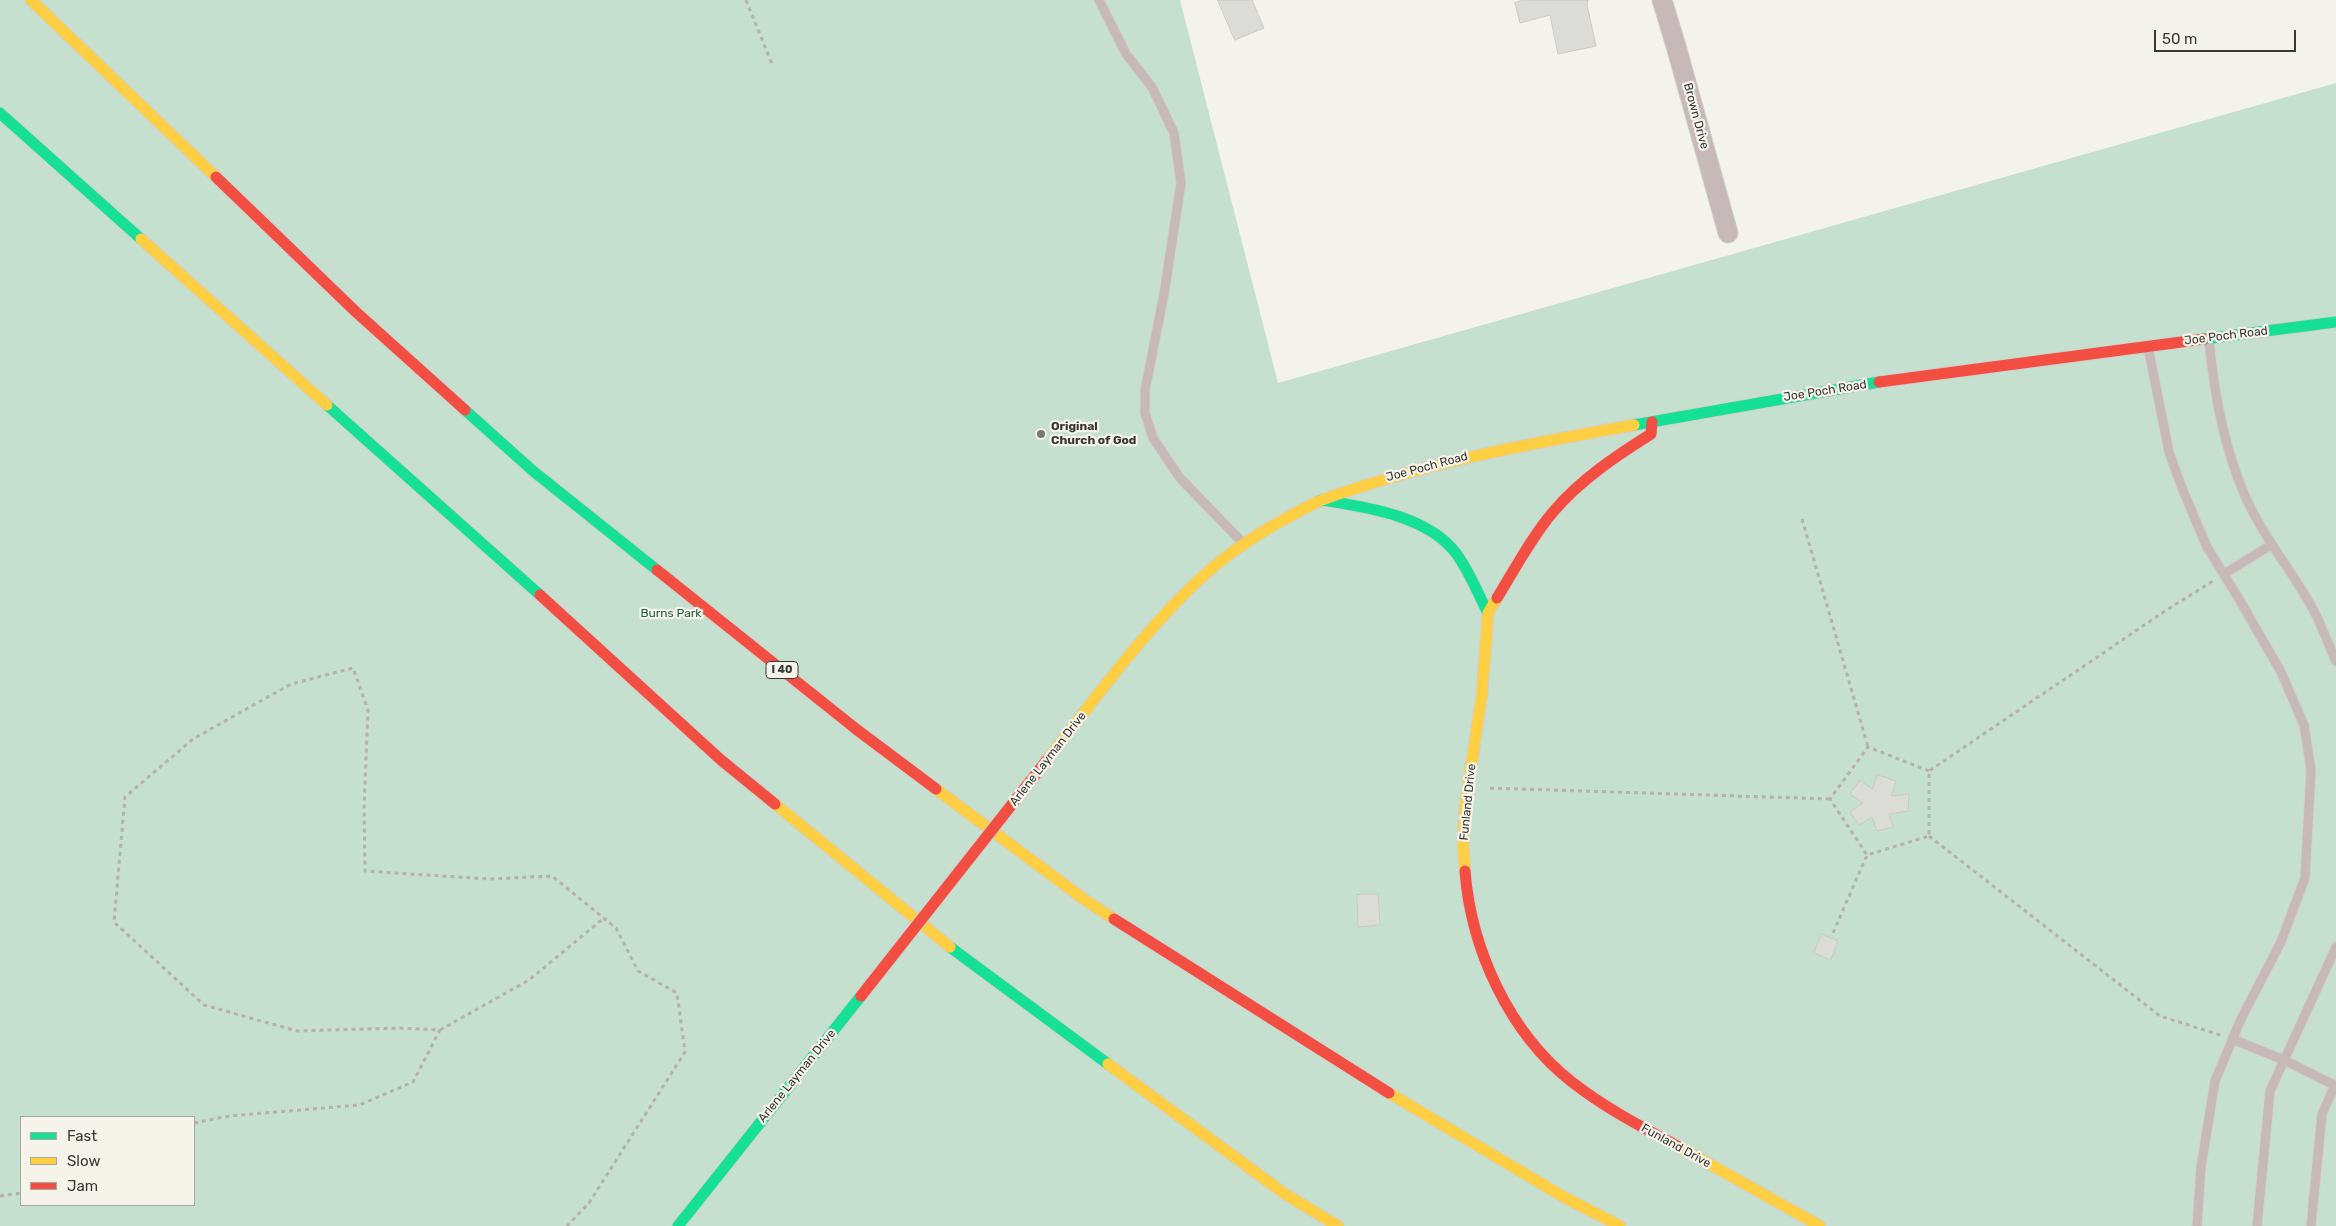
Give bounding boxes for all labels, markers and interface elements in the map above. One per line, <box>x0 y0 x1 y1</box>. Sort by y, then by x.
scale bar <box>2156 20 2298 52</box>
text: 50 m <box>2162 30 2197 48</box>
street label: Brown Drive <box>1680 81 1712 151</box>
street label: Joe Poch Road <box>2183 324 2269 348</box>
street label: Joe Poch Road <box>1782 377 1868 405</box>
place label: Original Church of God <box>1051 420 1136 448</box>
marker: Original Church of God <box>1035 428 1047 440</box>
street label: Joe Poch Road <box>1385 449 1469 485</box>
park label: Burns Park <box>640 607 702 621</box>
road number: I 40 <box>766 662 798 678</box>
street label: Arlene Layman Drive <box>1007 709 1089 809</box>
street label: Funland Drive <box>1457 763 1479 841</box>
street label: Arlene Layman Drive <box>755 1027 839 1125</box>
legend <box>20 1116 195 1206</box>
street label: Funland Drive <box>1639 1121 1713 1171</box>
text: Fast <box>67 1127 97 1145</box>
text: Slow <box>67 1152 100 1170</box>
text: Jam <box>67 1177 98 1195</box>

